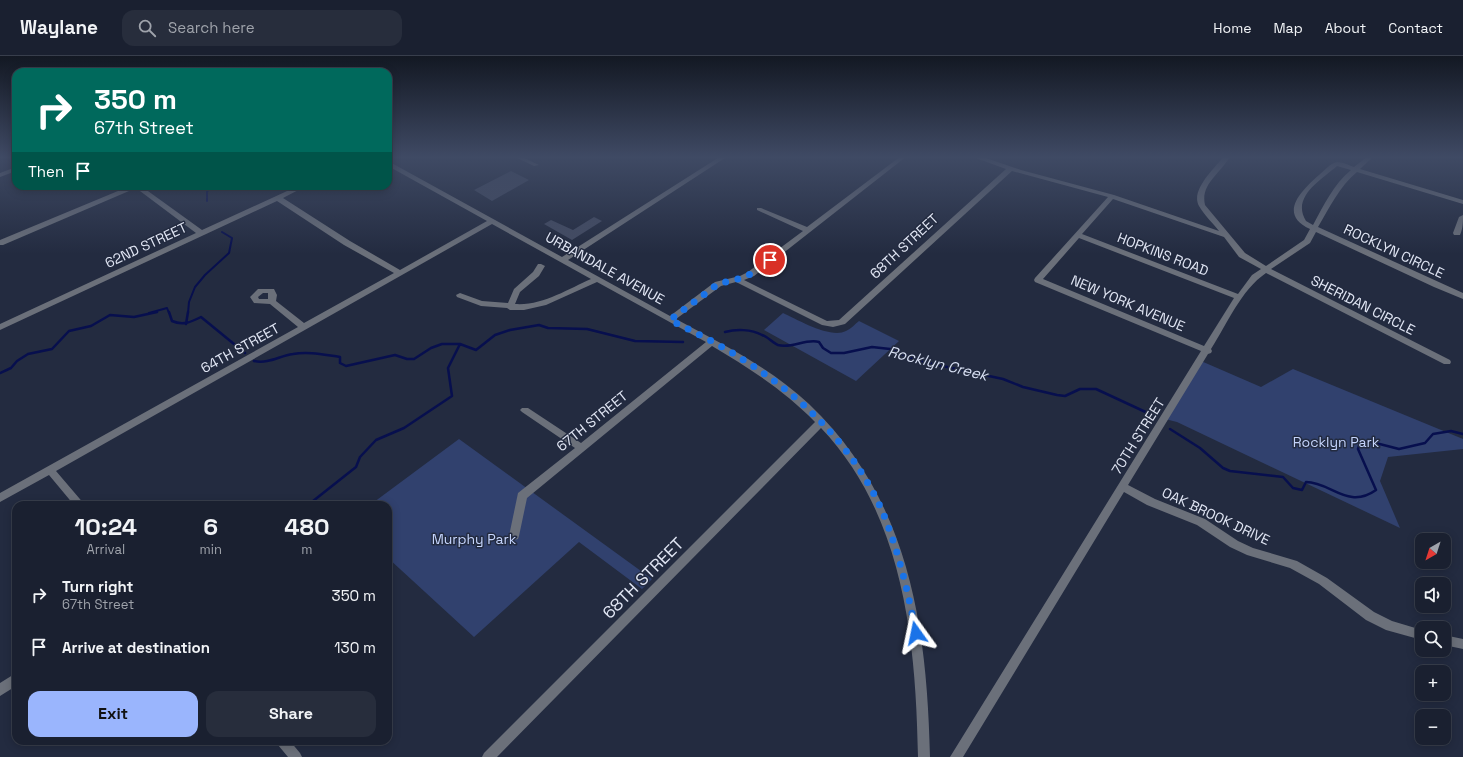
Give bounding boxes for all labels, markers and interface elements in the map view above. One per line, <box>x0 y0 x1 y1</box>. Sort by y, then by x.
search box <box>122 10 402 46</box>
text: Waylane <box>20 15 98 40</box>
icon: search <box>136 17 158 39</box>
text: Search here <box>168 18 255 37</box>
text: Home <box>1213 19 1251 37</box>
text: Map <box>1273 19 1303 37</box>
text: About <box>1325 19 1366 37</box>
text: Contact <box>1388 19 1443 37</box>
text: 350 m <box>94 81 177 117</box>
icon: right <box>28 84 80 136</box>
text: 67th Street <box>94 116 194 139</box>
icon: arrive <box>72 160 94 182</box>
text: Then <box>28 162 64 181</box>
street label: 68TH STREET <box>866 210 942 282</box>
street label: 62ND STREET <box>102 218 190 272</box>
street label: ROCKLYN CIRCLE <box>1341 220 1447 282</box>
street label: URBANDALE AVENUE <box>542 228 668 308</box>
street label: HOPKINS ROAD <box>1115 228 1211 280</box>
pin <box>753 243 787 277</box>
icon: arrive <box>759 249 781 271</box>
street label: NEW YORK AVENUE <box>1068 271 1188 335</box>
street label: SHERIDAN CIRCLE <box>1308 271 1418 339</box>
street label: 64TH STREET <box>197 319 283 377</box>
water label: Rocklyn Creek <box>886 341 992 385</box>
street label: 67TH STREET <box>553 387 631 455</box>
street label: 70TH STREET <box>1107 394 1169 478</box>
park label: Rocklyn Park <box>1293 433 1380 451</box>
street label: OAK BROOK DRIVE <box>1159 483 1273 549</box>
text: 10:24 <box>74 511 137 542</box>
text: 6 <box>203 511 218 542</box>
text: 480 <box>284 511 330 542</box>
park label: Murphy Park <box>432 530 517 548</box>
street label: 68TH STREET <box>598 533 688 623</box>
north arrow <box>1415 533 1451 569</box>
map controls <box>1415 533 1451 745</box>
text: Arrival <box>86 541 125 558</box>
text: min <box>200 541 222 558</box>
text: m <box>301 541 313 558</box>
text: Turn right <box>62 577 133 596</box>
button: sound <box>1415 577 1451 613</box>
icon: right <box>28 584 50 606</box>
text: 350 m <box>332 586 376 605</box>
text: 67th Street <box>62 596 134 613</box>
position arrow <box>895 612 937 654</box>
button: search <box>1415 621 1451 657</box>
icon: arrive <box>28 636 50 658</box>
text: Arrive at destination <box>62 638 210 657</box>
text: 130 m <box>334 638 376 657</box>
button: + <box>1415 665 1451 701</box>
button: Exit <box>28 691 198 737</box>
button: Share <box>206 691 376 737</box>
button: − <box>1415 709 1451 745</box>

